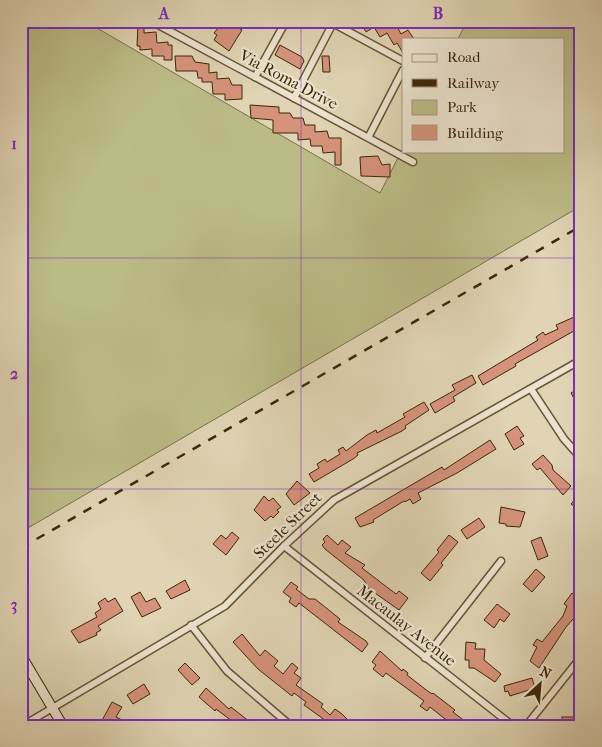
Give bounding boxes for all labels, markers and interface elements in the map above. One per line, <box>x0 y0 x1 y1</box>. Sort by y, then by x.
text: A <box>158 4 170 23</box>
text: B <box>433 4 443 23</box>
legend <box>402 38 564 152</box>
street label: Via Roma Drive <box>235 45 341 113</box>
text: Road <box>447 48 481 66</box>
text: Railway <box>447 74 500 92</box>
text: Park <box>447 98 477 116</box>
text: Building <box>447 124 504 142</box>
text: 1 <box>11 134 17 153</box>
text: 2 <box>10 364 18 383</box>
street label: Steele Street <box>249 488 326 563</box>
street label: Macaulay Avenue <box>353 581 460 670</box>
text: 3 <box>11 595 17 615</box>
north arrow <box>514 660 564 710</box>
text: N <box>537 663 554 683</box>

